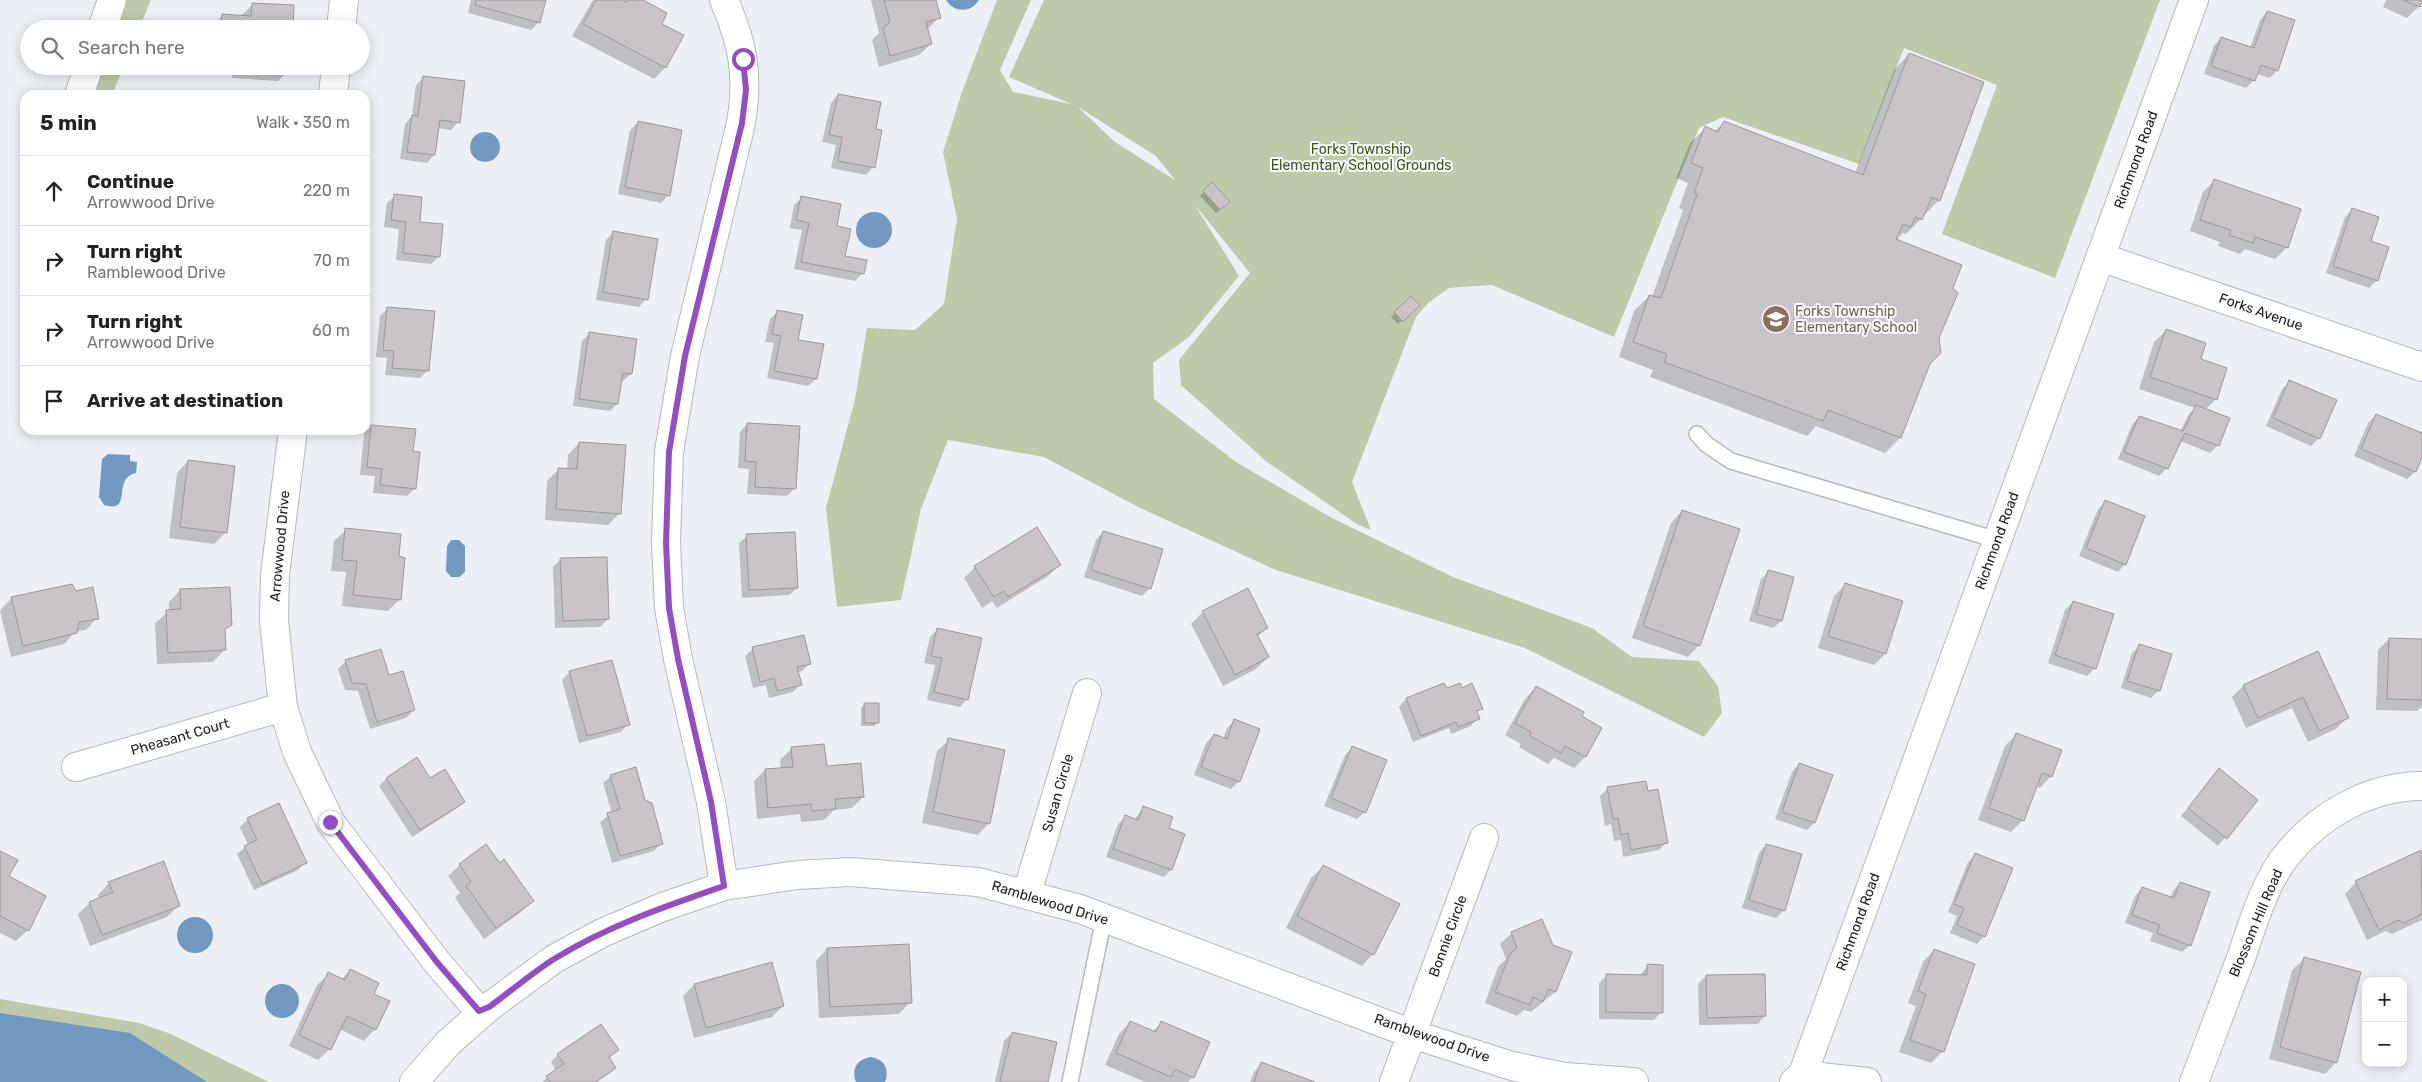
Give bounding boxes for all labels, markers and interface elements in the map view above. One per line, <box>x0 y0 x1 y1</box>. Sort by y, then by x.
search box <box>20 20 370 75</box>
icon: search <box>38 34 66 62</box>
text: Search here <box>78 36 185 59</box>
route start <box>732 48 755 71</box>
street label: Richmond Road <box>2110 109 2162 211</box>
text: 5 min <box>40 110 97 135</box>
text: Walk · 350 m <box>256 113 350 132</box>
park label: Forks Township Elementary School Grounds <box>1271 141 1451 174</box>
text: Continue <box>87 170 174 193</box>
icon: ahead <box>40 177 68 205</box>
text: 220 m <box>303 181 350 200</box>
text: Arrowwood Drive <box>87 193 214 212</box>
text: Turn right <box>87 240 182 263</box>
icon: right <box>40 247 68 275</box>
text: 70 m <box>313 251 350 270</box>
text: Ramblewood Drive <box>87 263 226 282</box>
street label: Forks Avenue <box>2217 290 2305 334</box>
place label: Forks Township Elementary School <box>1795 303 1917 336</box>
school or university icon: Forks Township Elementary School <box>1761 304 1791 334</box>
text: Turn right <box>87 310 182 333</box>
icon: right <box>40 317 68 345</box>
text: 60 m <box>312 321 350 340</box>
text: Arrowwood Drive <box>87 333 214 352</box>
icon: arrive <box>40 387 68 415</box>
text: Arrive at destination <box>87 389 283 412</box>
street label: Arrowwood Drive <box>267 490 293 602</box>
street label: Richmond Road <box>1971 490 2023 592</box>
street label: Pheasant Court <box>129 715 232 759</box>
street label: Susan Circle <box>1039 752 1077 834</box>
route end <box>319 811 342 834</box>
street label: Blossom Hill Road <box>2226 866 2286 980</box>
street label: Richmond Road <box>1832 871 1884 973</box>
street label: Ramblewood Drive <box>990 877 1111 929</box>
street label: Bonnie Circle <box>1425 893 1471 979</box>
map controls <box>2362 977 2407 1067</box>
button: + <box>2362 977 2407 1022</box>
street label: Ramblewood Drive <box>1372 1010 1492 1066</box>
button: − <box>2362 1022 2407 1067</box>

